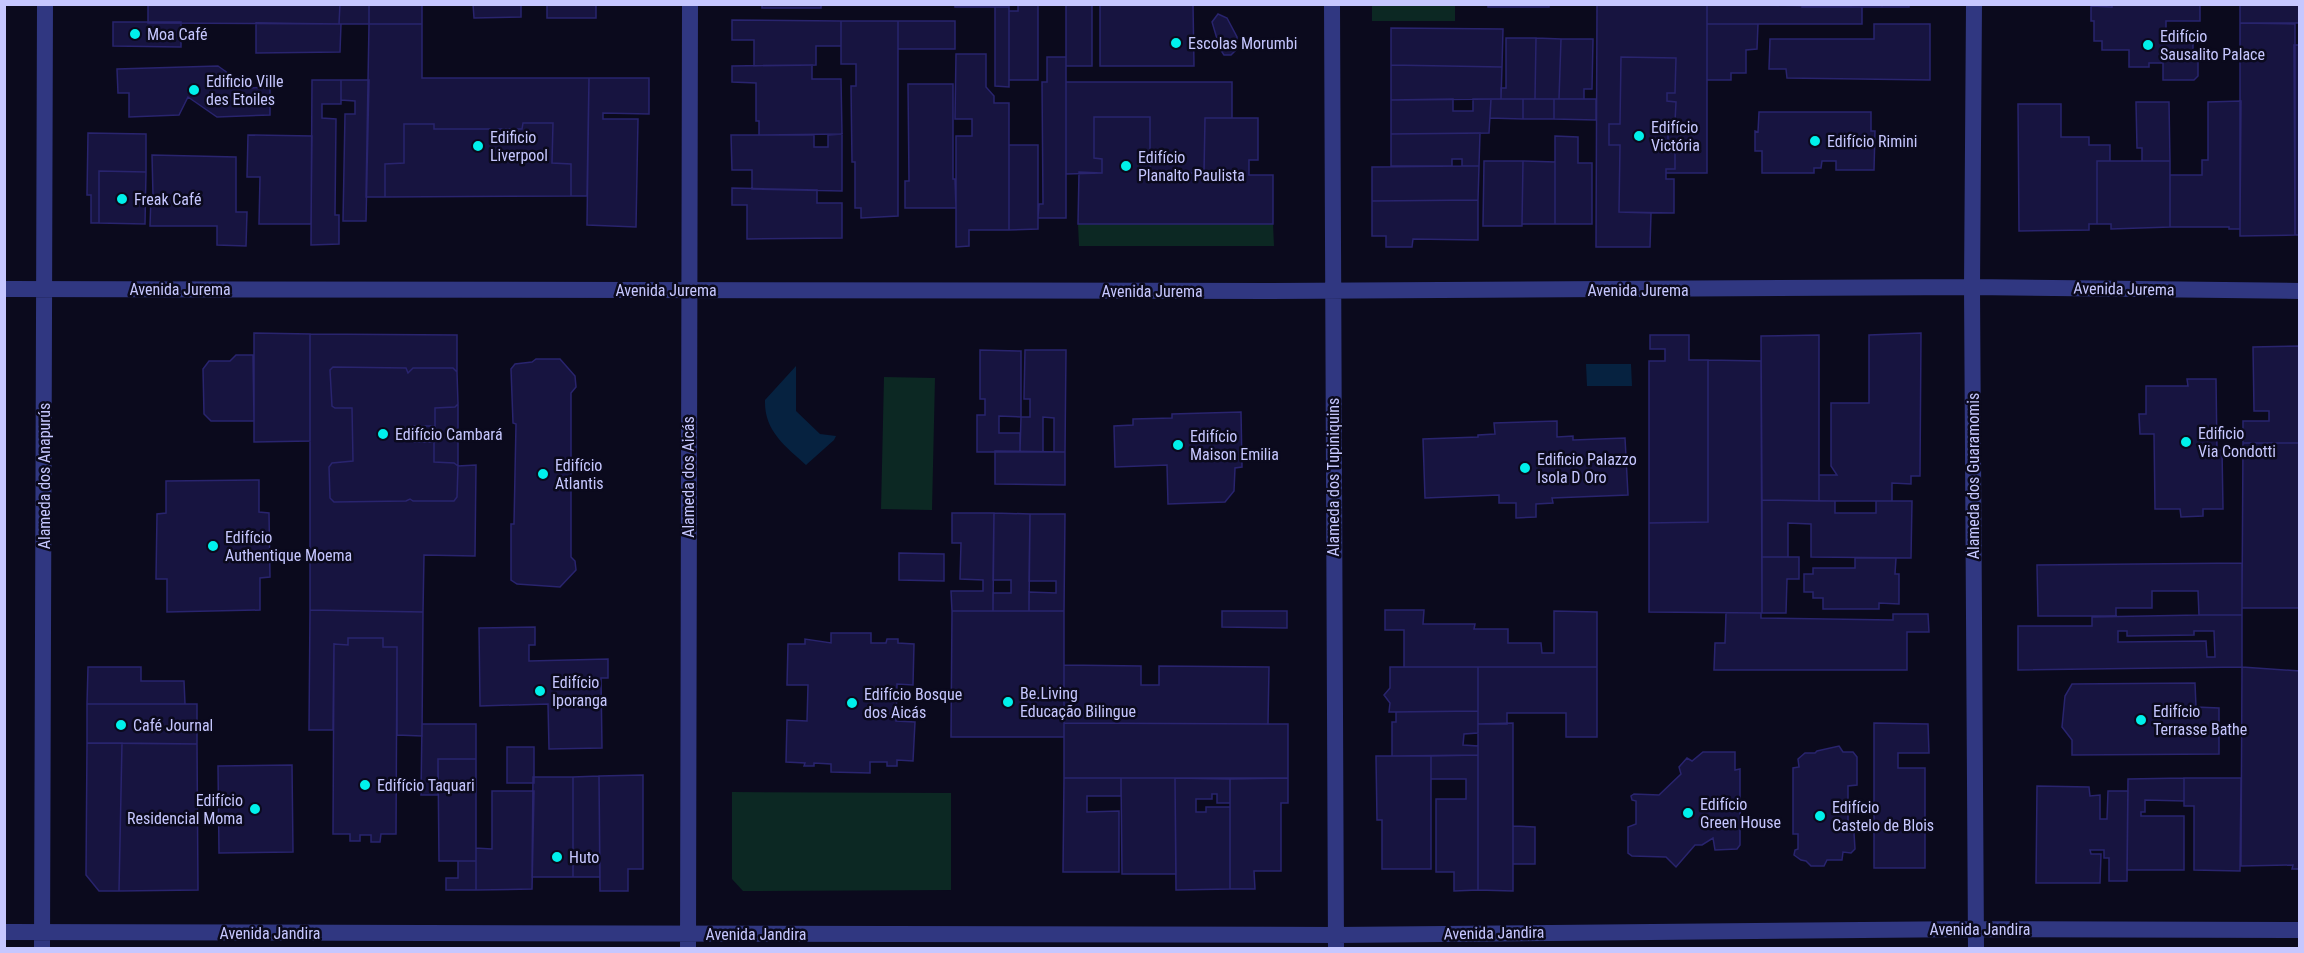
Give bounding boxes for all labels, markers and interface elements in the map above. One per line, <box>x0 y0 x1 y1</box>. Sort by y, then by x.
place label: Moa Café <box>147 25 208 44</box>
marker: Moa Café <box>128 27 142 41</box>
place label: Edifício Sausalito Palace <box>2160 27 2265 64</box>
place label: Escolas Morumbi <box>1188 34 1297 53</box>
marker: Escolas Morumbi <box>1169 36 1183 50</box>
marker: Edifício Sausalito Palace <box>2141 38 2155 52</box>
place label: Edificio Ville des Etoiles <box>206 72 284 109</box>
marker: Edificio Ville des Etoiles <box>187 83 201 97</box>
place label: Edifício Victória <box>1651 118 1700 155</box>
place label: Edificio Liverpool <box>490 128 548 165</box>
marker: Edifício Victória <box>1632 129 1646 143</box>
place label: Edifício Rimini <box>1827 132 1917 151</box>
marker: Edifício Rimini <box>1808 134 1822 148</box>
marker: Edificio Liverpool <box>471 139 485 153</box>
place label: Edifício Planalto Paulista <box>1138 148 1245 185</box>
marker: Edifício Planalto Paulista <box>1119 159 1133 173</box>
place label: Freak Café <box>134 190 201 209</box>
marker: Freak Café <box>115 192 129 206</box>
street label: Avenida Jurema <box>2073 279 2175 299</box>
street label: Avenida Jurema <box>129 280 231 299</box>
street label: Avenida Jurema <box>615 281 717 300</box>
street label: Avenida Jurema <box>1587 281 1689 300</box>
street label: Avenida Jurema <box>1101 282 1203 301</box>
street label: Alameda dos Guaramomis <box>1964 393 1983 559</box>
street label: Alameda dos Tupiniquins <box>1324 398 1343 556</box>
street label: Alameda dos Anapurús <box>35 403 54 549</box>
street label: Alameda dos Aicás <box>679 416 698 538</box>
place label: Edificio Via Condotti <box>2198 424 2276 461</box>
place label: Edifício Cambará <box>395 425 503 444</box>
marker: Edifício Cambará <box>376 427 390 441</box>
place label: Edifício Maison Emilia <box>1190 427 1279 464</box>
marker: Edificio Via Condotti <box>2179 435 2193 449</box>
marker: Edifício Maison Emilia <box>1171 438 1185 452</box>
place label: Edificio Palazzo Isola D Oro <box>1537 450 1637 487</box>
place label: Edifício Atlantis <box>555 456 604 493</box>
marker: Edificio Palazzo Isola D Oro <box>1518 461 1532 475</box>
marker: Edifício Atlantis <box>536 467 550 481</box>
place label: Edifício Authentique Moema <box>225 528 352 565</box>
marker: Edifício Authentique Moema <box>206 539 220 553</box>
place label: Edifício Iporanga <box>552 673 607 710</box>
marker: Edifício Iporanga <box>533 684 547 698</box>
place label: Be.Living Educação Bilingue <box>1020 684 1136 721</box>
place label: Edifício Bosque dos Aicás <box>864 685 962 722</box>
marker: Be.Living Educação Bilingue <box>1001 695 1015 709</box>
marker: Edifício Bosque dos Aicás <box>845 696 859 710</box>
place label: Edifício Terrasse Bathe <box>2153 702 2247 739</box>
marker: Edifício Terrasse Bathe <box>2134 713 2148 727</box>
place label: Café Journal <box>133 716 213 735</box>
marker: Café Journal <box>114 718 128 732</box>
place label: Edifício Taquari <box>377 776 475 795</box>
marker: Edifício Taquari <box>358 778 372 792</box>
place label: Edifício Residencial Moma <box>127 791 243 828</box>
place label: Edifício Green House <box>1700 795 1781 832</box>
place label: Edifício Castelo de Blois <box>1832 798 1934 835</box>
marker: Edifício Residencial Moma <box>248 802 262 816</box>
marker: Edifício Green House <box>1681 806 1695 820</box>
marker: Edifício Castelo de Blois <box>1813 809 1827 823</box>
place label: Huto <box>569 848 599 867</box>
marker: Huto <box>550 850 564 864</box>
street label: Avenida Jandira <box>1930 920 2030 939</box>
street label: Avenida Jandira <box>1443 923 1545 943</box>
street label: Avenida Jandira <box>220 924 320 943</box>
street label: Avenida Jandira <box>706 925 806 944</box>

